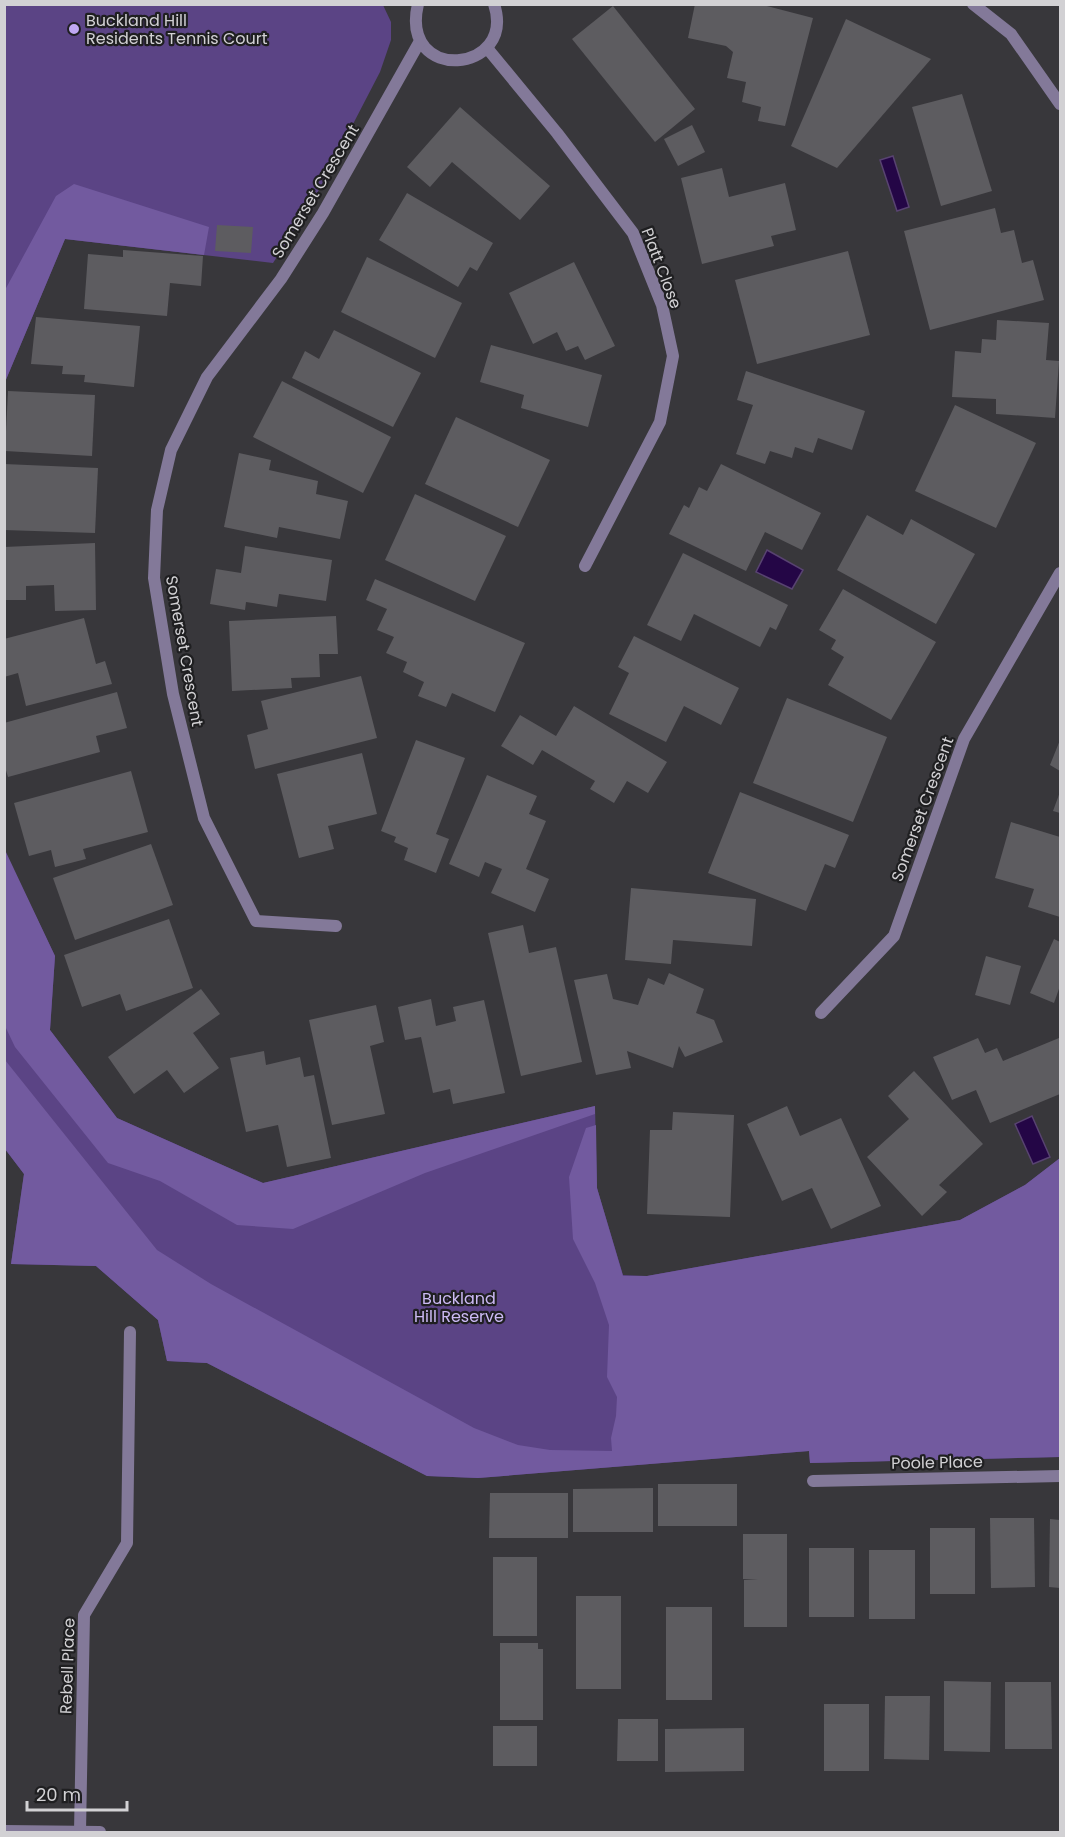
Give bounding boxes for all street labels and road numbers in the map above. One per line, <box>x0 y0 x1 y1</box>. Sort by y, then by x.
street label: Somerset Crescent <box>266 120 365 263</box>
street label: Platt Close <box>636 224 687 312</box>
street label: Somerset Crescent <box>160 574 209 728</box>
street label: Somerset Crescent <box>886 733 959 885</box>
street label: Poole Place <box>891 1450 983 1475</box>
street label: Rebell Place <box>54 1617 81 1714</box>

